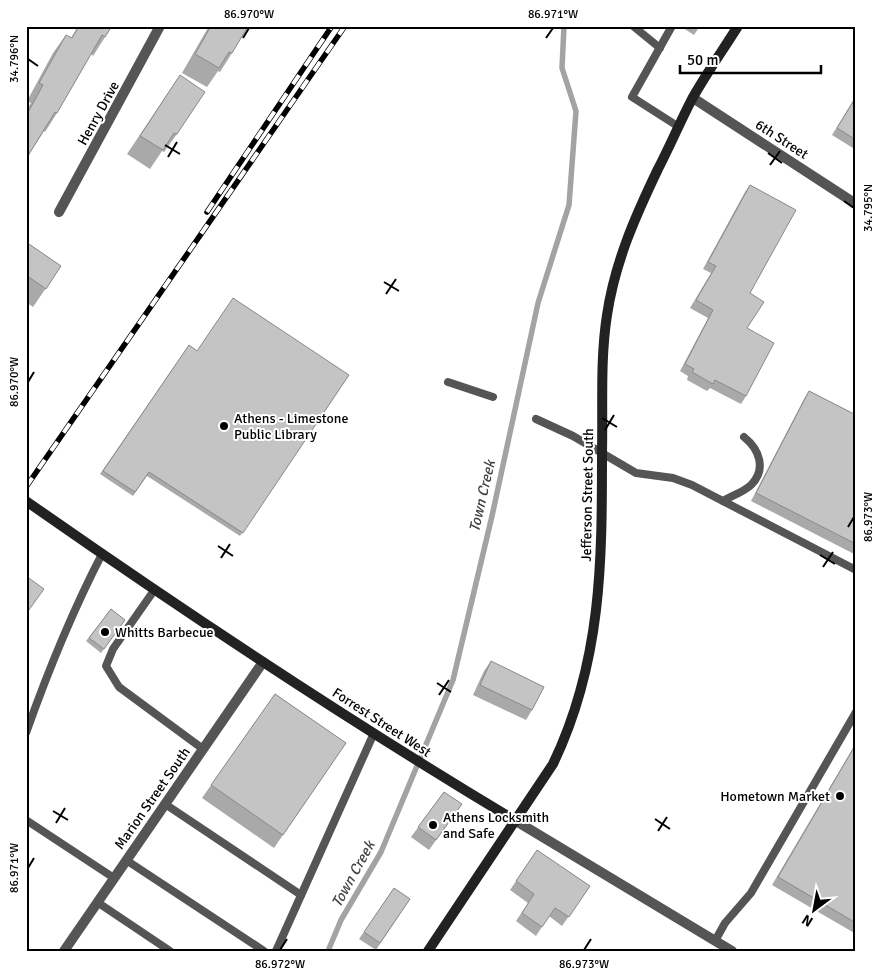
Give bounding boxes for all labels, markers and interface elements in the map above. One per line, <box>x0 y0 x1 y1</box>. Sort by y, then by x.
text: 86.970°W <box>224 7 274 22</box>
text: 86.971°W <box>528 7 578 22</box>
text: 34.796°N <box>7 35 22 83</box>
scale bar <box>680 42 821 74</box>
text: 50 m <box>687 51 718 69</box>
street label: Henry Drive <box>74 78 123 148</box>
street label: 6th Street <box>752 116 811 163</box>
text: 34.795°N <box>861 184 876 232</box>
text: 86.970°W <box>7 357 22 407</box>
place label: Athens - Limestone Public Library <box>234 410 349 443</box>
marker: Athens - Limestone Public Library <box>218 420 230 432</box>
street label: Jefferson Street South <box>578 428 597 562</box>
water label: Town Creek <box>465 457 499 534</box>
text: 86.973°W <box>861 492 876 542</box>
place label: Whitts Barbecue <box>115 624 214 641</box>
marker: Whitts Barbecue <box>99 626 111 638</box>
street label: Forrest Street West <box>329 684 434 761</box>
street label: Marion Street South <box>111 744 194 852</box>
place label: Hometown Market <box>720 788 830 805</box>
marker: Hometown Market <box>834 790 846 802</box>
place label: Athens Locksmith and Safe <box>443 809 549 842</box>
marker: Athens Locksmith and Safe <box>427 819 439 831</box>
water label: Town Creek <box>327 836 379 910</box>
text: 86.971°W <box>7 843 22 893</box>
north arrow <box>790 884 840 934</box>
text: N <box>799 911 816 930</box>
text: 86.972°W <box>255 957 305 972</box>
text: 86.973°W <box>559 957 609 972</box>

